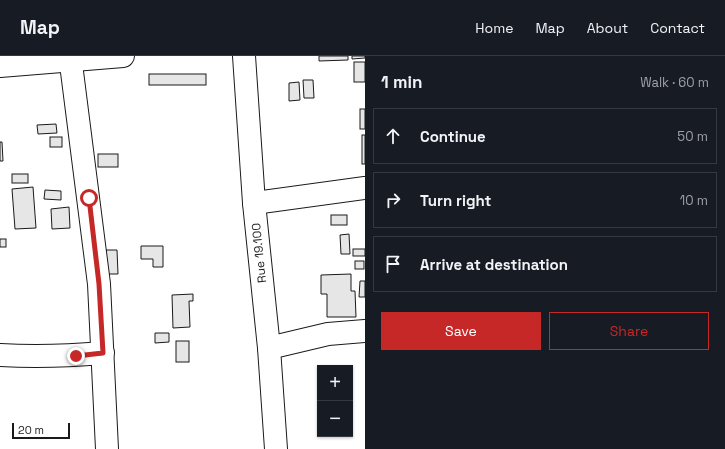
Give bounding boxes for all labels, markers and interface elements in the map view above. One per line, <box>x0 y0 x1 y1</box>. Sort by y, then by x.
text: Map <box>20 15 60 40</box>
text: Home <box>475 19 513 37</box>
text: Map <box>535 19 565 37</box>
text: About <box>587 19 628 37</box>
text: Contact <box>650 19 705 37</box>
text: 1 min <box>381 71 423 93</box>
text: Walk · 60 m <box>640 74 709 91</box>
icon: ahead <box>382 125 404 147</box>
text: Continue <box>420 127 486 146</box>
text: 50 m <box>677 128 708 145</box>
route start <box>80 189 98 207</box>
icon: right <box>382 189 404 211</box>
text: Turn right <box>420 191 491 210</box>
text: 10 m <box>680 192 708 209</box>
street label: Rue 19.100 <box>248 222 270 284</box>
icon: arrive <box>382 253 404 275</box>
text: Arrive at destination <box>420 255 568 274</box>
button: Save <box>381 312 541 350</box>
button: Share <box>549 312 709 350</box>
route end <box>67 347 85 365</box>
map controls <box>317 365 353 437</box>
button: + <box>317 365 353 401</box>
button: − <box>317 401 353 437</box>
scale bar <box>12 421 70 440</box>
text: 20 m <box>18 423 44 437</box>

